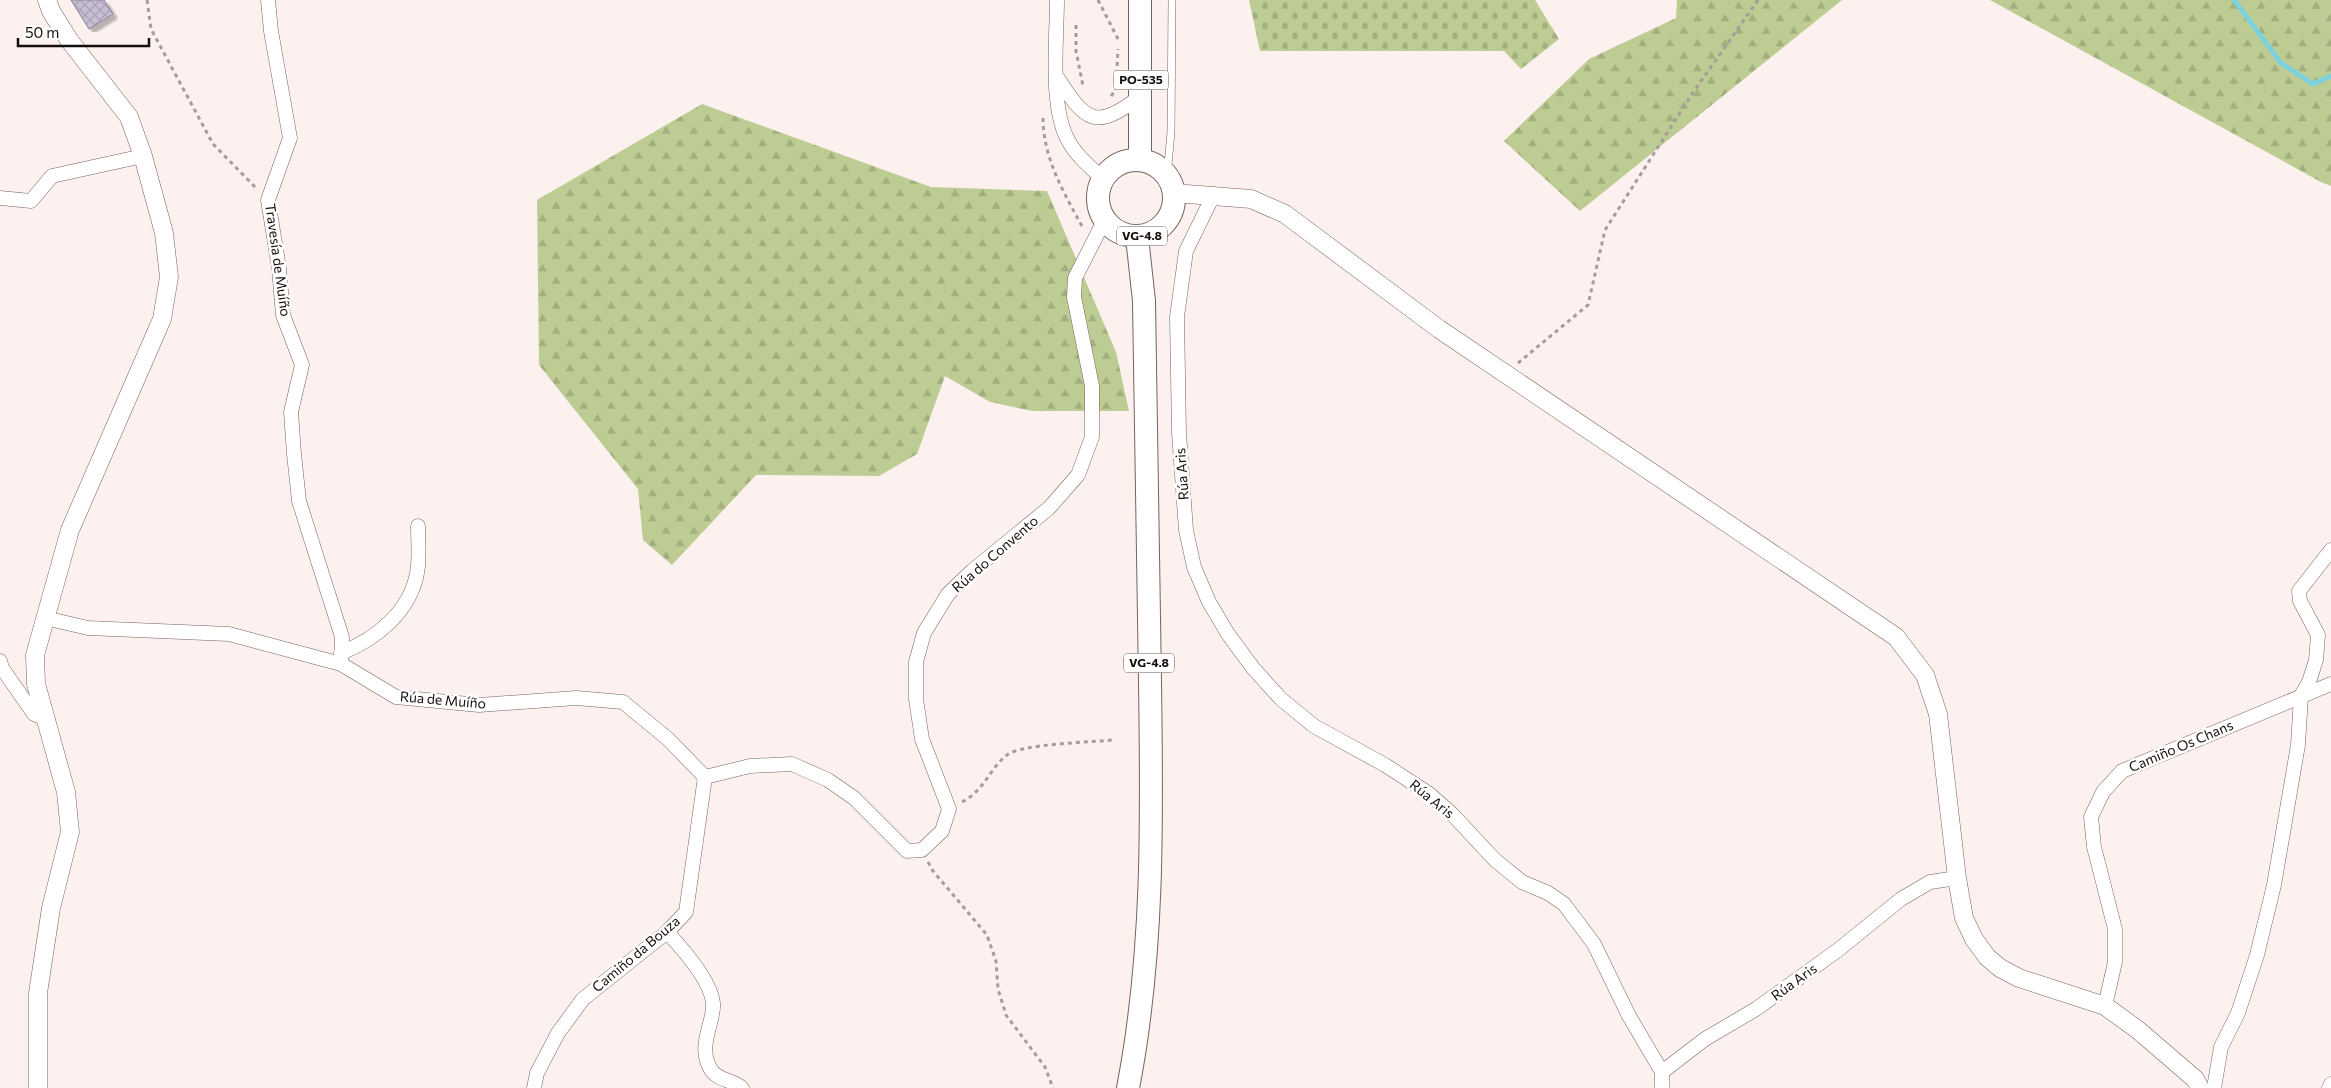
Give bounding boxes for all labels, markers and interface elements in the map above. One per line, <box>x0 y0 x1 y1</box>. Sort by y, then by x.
scale bar <box>18 15 149 47</box>
text: 50 m <box>25 23 59 41</box>
road number: PO-535 <box>1114 70 1168 90</box>
street label: Travesía de Muíño <box>262 202 295 318</box>
road number: VG-4.8 <box>1117 227 1167 246</box>
street label: Rúa Aris <box>1171 447 1192 501</box>
street label: Rúa do Convento <box>948 512 1041 596</box>
road number: VG-4.8 <box>1124 654 1174 672</box>
street label: Rúa de Muíño <box>399 687 487 712</box>
street label: Camiño Os Chans <box>2126 716 2235 775</box>
street label: Rúa Aris <box>1407 776 1458 822</box>
street label: Camiño da Bouza <box>588 912 683 995</box>
street label: Rúa Aris <box>1768 959 1820 1004</box>

